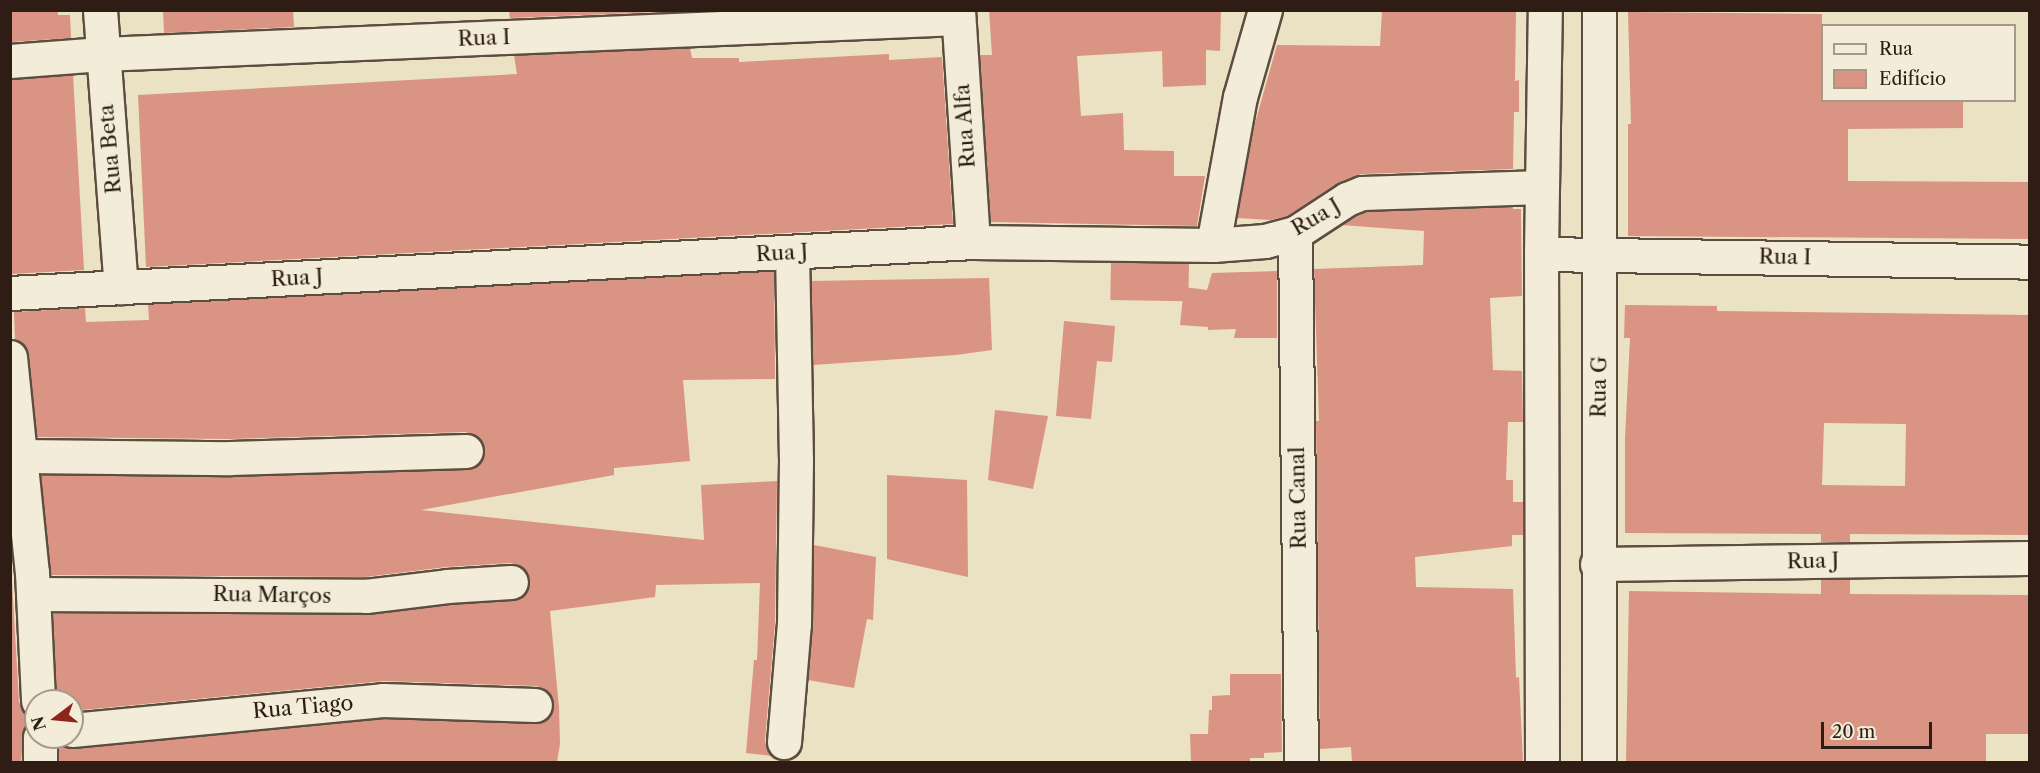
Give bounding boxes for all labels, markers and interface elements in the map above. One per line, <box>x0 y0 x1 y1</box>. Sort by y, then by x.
street label: Rua I <box>457 24 511 52</box>
legend <box>1821 24 2016 102</box>
text: Rua <box>1879 38 1913 60</box>
text: Edifício <box>1879 68 1946 90</box>
street label: Rua Alfa <box>949 83 981 169</box>
street label: Rua Beta <box>94 103 126 195</box>
street label: Rua J <box>1287 193 1345 241</box>
street label: Rua J <box>755 239 809 267</box>
street label: Rua I <box>1758 244 1812 270</box>
street label: Rua J <box>270 264 324 292</box>
street label: Rua G <box>1586 356 1612 418</box>
street label: Rua Canal <box>1285 446 1311 550</box>
street label: Rua J <box>1786 548 1840 574</box>
street label: Rua Marços <box>212 581 332 609</box>
north arrow <box>24 689 84 749</box>
street label: Rua Tiago <box>251 690 355 724</box>
scale bar <box>1824 710 1935 748</box>
text: N <box>27 714 50 733</box>
text: 20 m <box>1832 721 1875 743</box>

